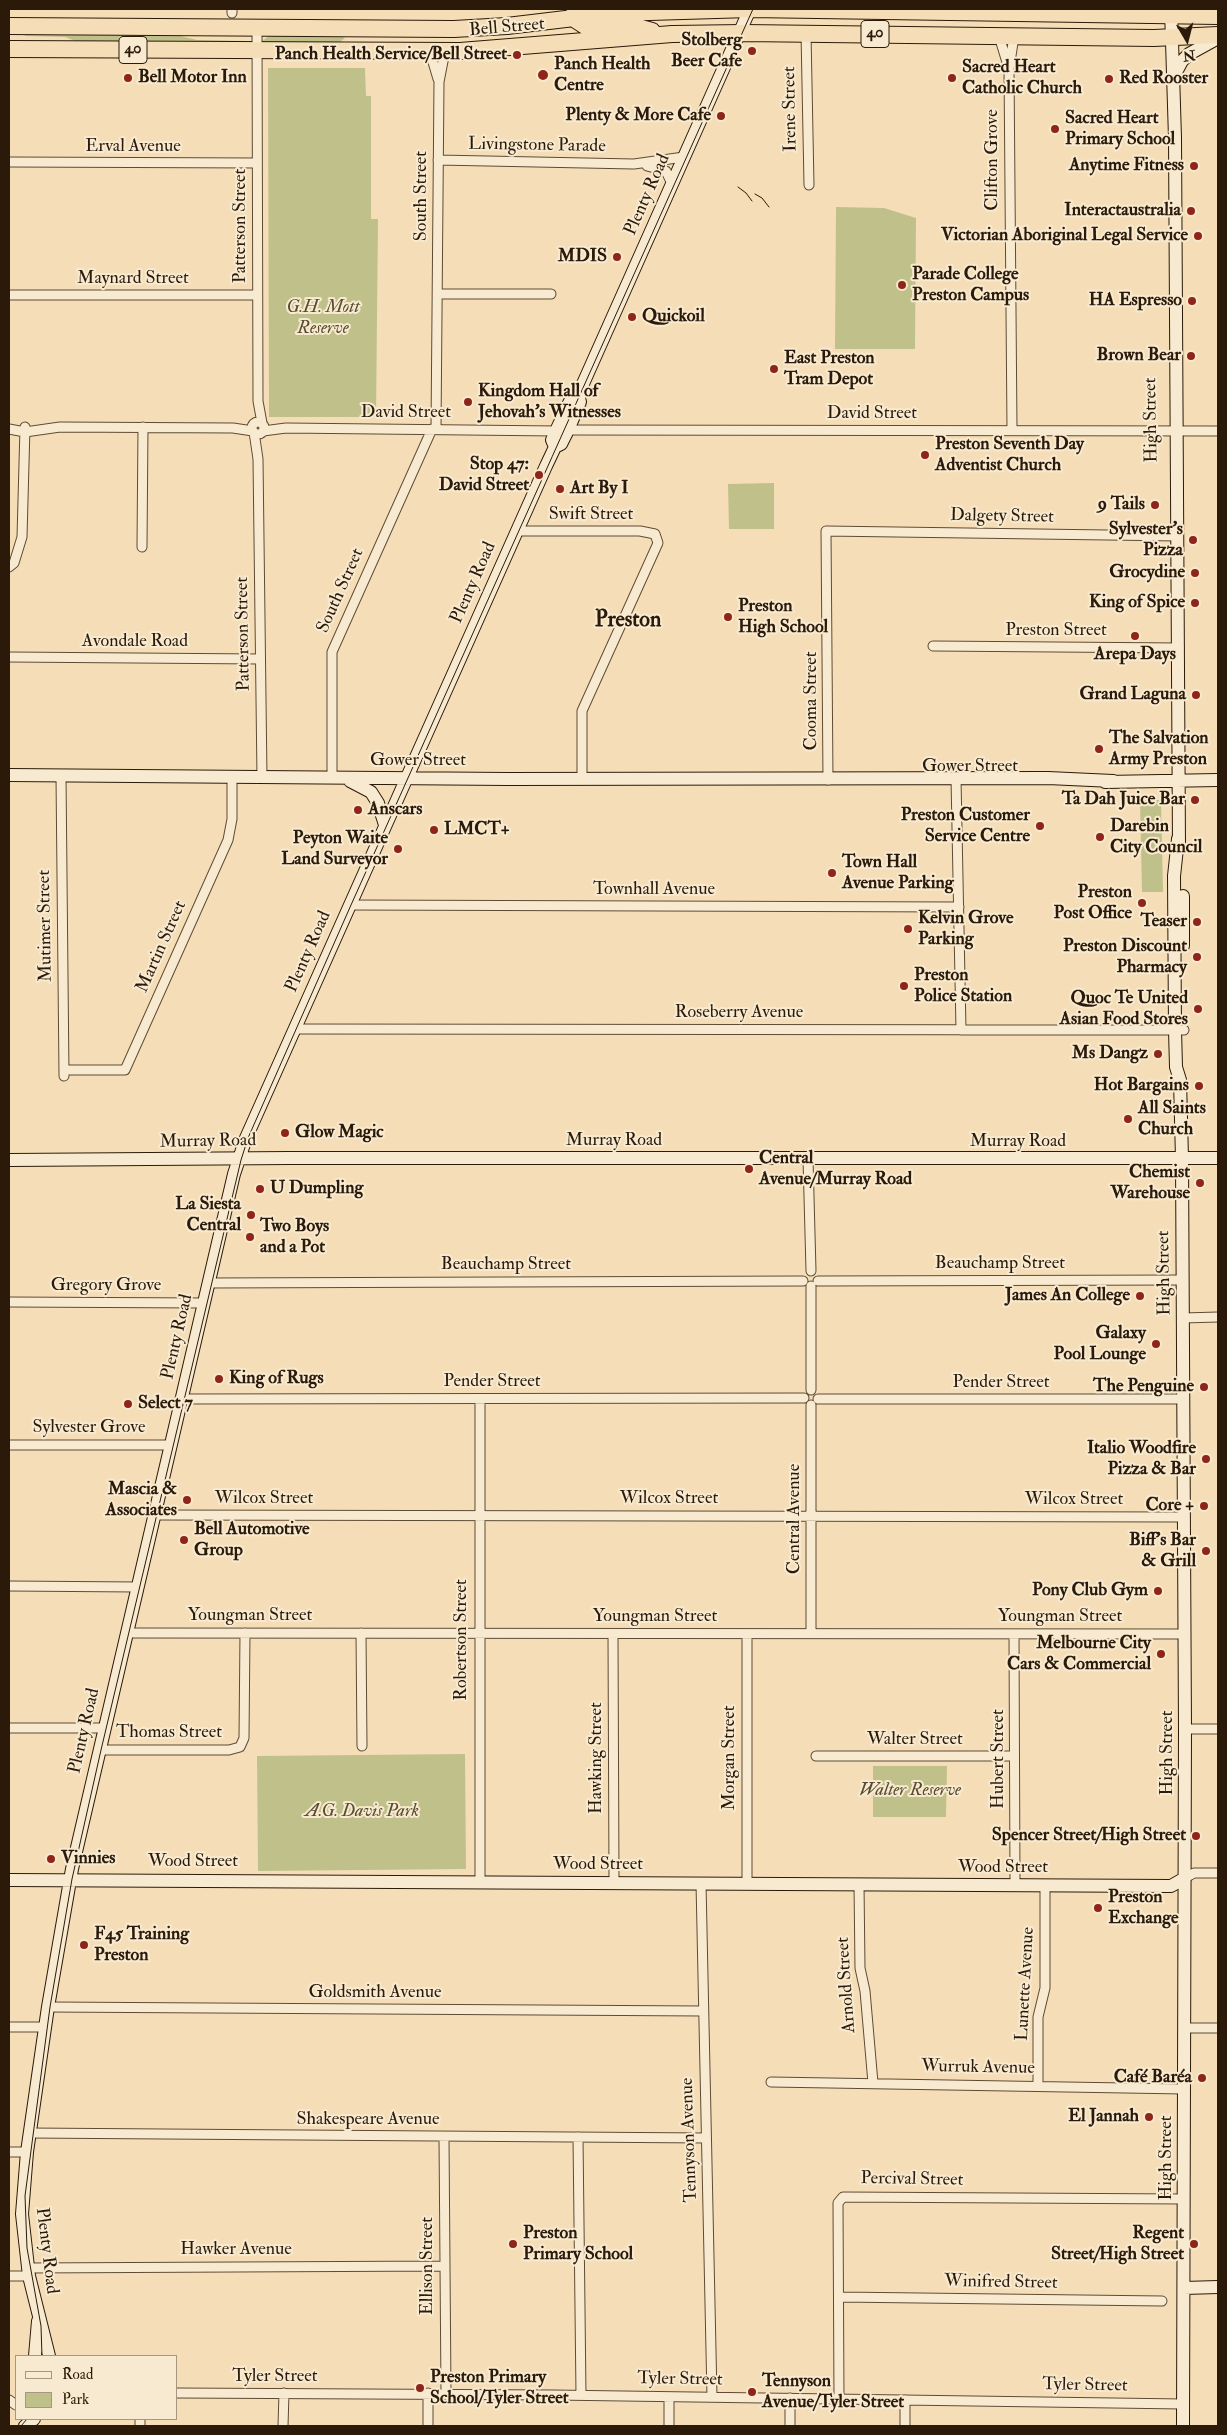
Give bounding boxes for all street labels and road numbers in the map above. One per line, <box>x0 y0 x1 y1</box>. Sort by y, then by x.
street label: Bell Street <box>468 14 546 42</box>
road number: 40 <box>861 20 889 48</box>
road number: 40 <box>119 36 147 64</box>
street label: Irene Street <box>779 66 803 152</box>
street label: Clifton Grove <box>982 109 1004 211</box>
street label: Livingstone Parade <box>468 134 606 158</box>
street label: Erval Avenue <box>85 136 181 158</box>
street label: South Street <box>411 151 433 241</box>
street label: Plenty Road <box>620 151 676 239</box>
street label: Patterson Street <box>230 169 252 283</box>
street label: Maynard Street <box>77 268 189 290</box>
street label: High Street <box>1140 377 1164 463</box>
street label: David Street <box>361 402 451 424</box>
street label: David Street <box>827 403 917 425</box>
street label: Swift Street <box>549 504 633 526</box>
street label: Dalgety Street <box>950 505 1054 529</box>
street label: Plenty Road <box>446 539 502 627</box>
street label: South Street <box>313 545 369 637</box>
street label: Patterson Street <box>232 576 256 692</box>
street label: Preston Street <box>1005 620 1107 642</box>
street label: Avondale Road <box>82 631 188 653</box>
street label: Cooma Street <box>801 651 823 751</box>
street label: Gower Street <box>370 750 466 772</box>
street label: Gower Street <box>922 756 1018 778</box>
street label: Mutimer Street <box>34 870 58 982</box>
street label: Townhall Avenue <box>593 879 715 901</box>
street label: Martin Street <box>132 898 192 996</box>
street label: Plenty Road <box>281 908 337 996</box>
street label: Roseberry Avenue <box>675 1002 803 1024</box>
street label: Murray Road <box>160 1130 256 1154</box>
street label: Murray Road <box>566 1130 662 1152</box>
street label: Murray Road <box>970 1131 1066 1153</box>
street label: High Street <box>1153 1230 1177 1316</box>
street label: Beauchamp Street <box>935 1253 1065 1275</box>
street label: Beauchamp Street <box>441 1254 571 1276</box>
street label: Gregory Grove <box>51 1275 161 1297</box>
street label: Plenty Road <box>158 1292 198 1382</box>
street label: Pender Street <box>443 1371 541 1393</box>
street label: Pender Street <box>952 1372 1050 1394</box>
street label: Sylvester Grove <box>33 1417 145 1439</box>
street label: Central Avenue <box>784 1464 806 1574</box>
street label: Wilcox Street <box>215 1488 313 1510</box>
street label: Wilcox Street <box>620 1488 718 1510</box>
street label: Wilcox Street <box>1025 1489 1123 1511</box>
street label: Robertson Street <box>451 1579 473 1701</box>
street label: Youngman Street <box>188 1605 312 1627</box>
street label: Youngman Street <box>593 1606 717 1628</box>
street label: Youngman Street <box>998 1606 1122 1628</box>
street label: Plenty Road <box>65 1686 105 1776</box>
street label: Hawking Street <box>586 1702 608 1814</box>
street label: Morgan Street <box>719 1705 741 1811</box>
street label: Hubert Street <box>988 1709 1010 1809</box>
street label: High Street <box>1157 1710 1179 1796</box>
street label: Thomas Street <box>116 1722 222 1744</box>
street label: Walter Street <box>867 1729 963 1751</box>
street label: Wood Street <box>148 1851 238 1873</box>
street label: Wood Street <box>553 1854 643 1876</box>
street label: Wood Street <box>958 1857 1048 1879</box>
street label: Lunette Avenue <box>1012 1926 1040 2042</box>
street label: Arnold Street <box>833 1936 861 2034</box>
street label: Goldsmith Avenue <box>308 1982 442 2004</box>
street label: Wurruk Avenue <box>921 2056 1035 2080</box>
street label: Tennyson Avenue <box>677 2077 703 2203</box>
street label: Shakespeare Avenue <box>297 2109 439 2131</box>
street label: High Street <box>1156 2115 1178 2201</box>
street label: Percival Street <box>860 2168 964 2192</box>
street label: Plenty Road <box>30 2207 62 2295</box>
street label: Ellison Street <box>417 2217 439 2315</box>
street label: Hawker Avenue <box>180 2239 292 2261</box>
street label: Winifred Street <box>944 2271 1058 2295</box>
street label: Tyler Street <box>232 2366 318 2388</box>
street label: Tyler Street <box>637 2368 723 2392</box>
street label: Tyler Street <box>1042 2374 1128 2398</box>

